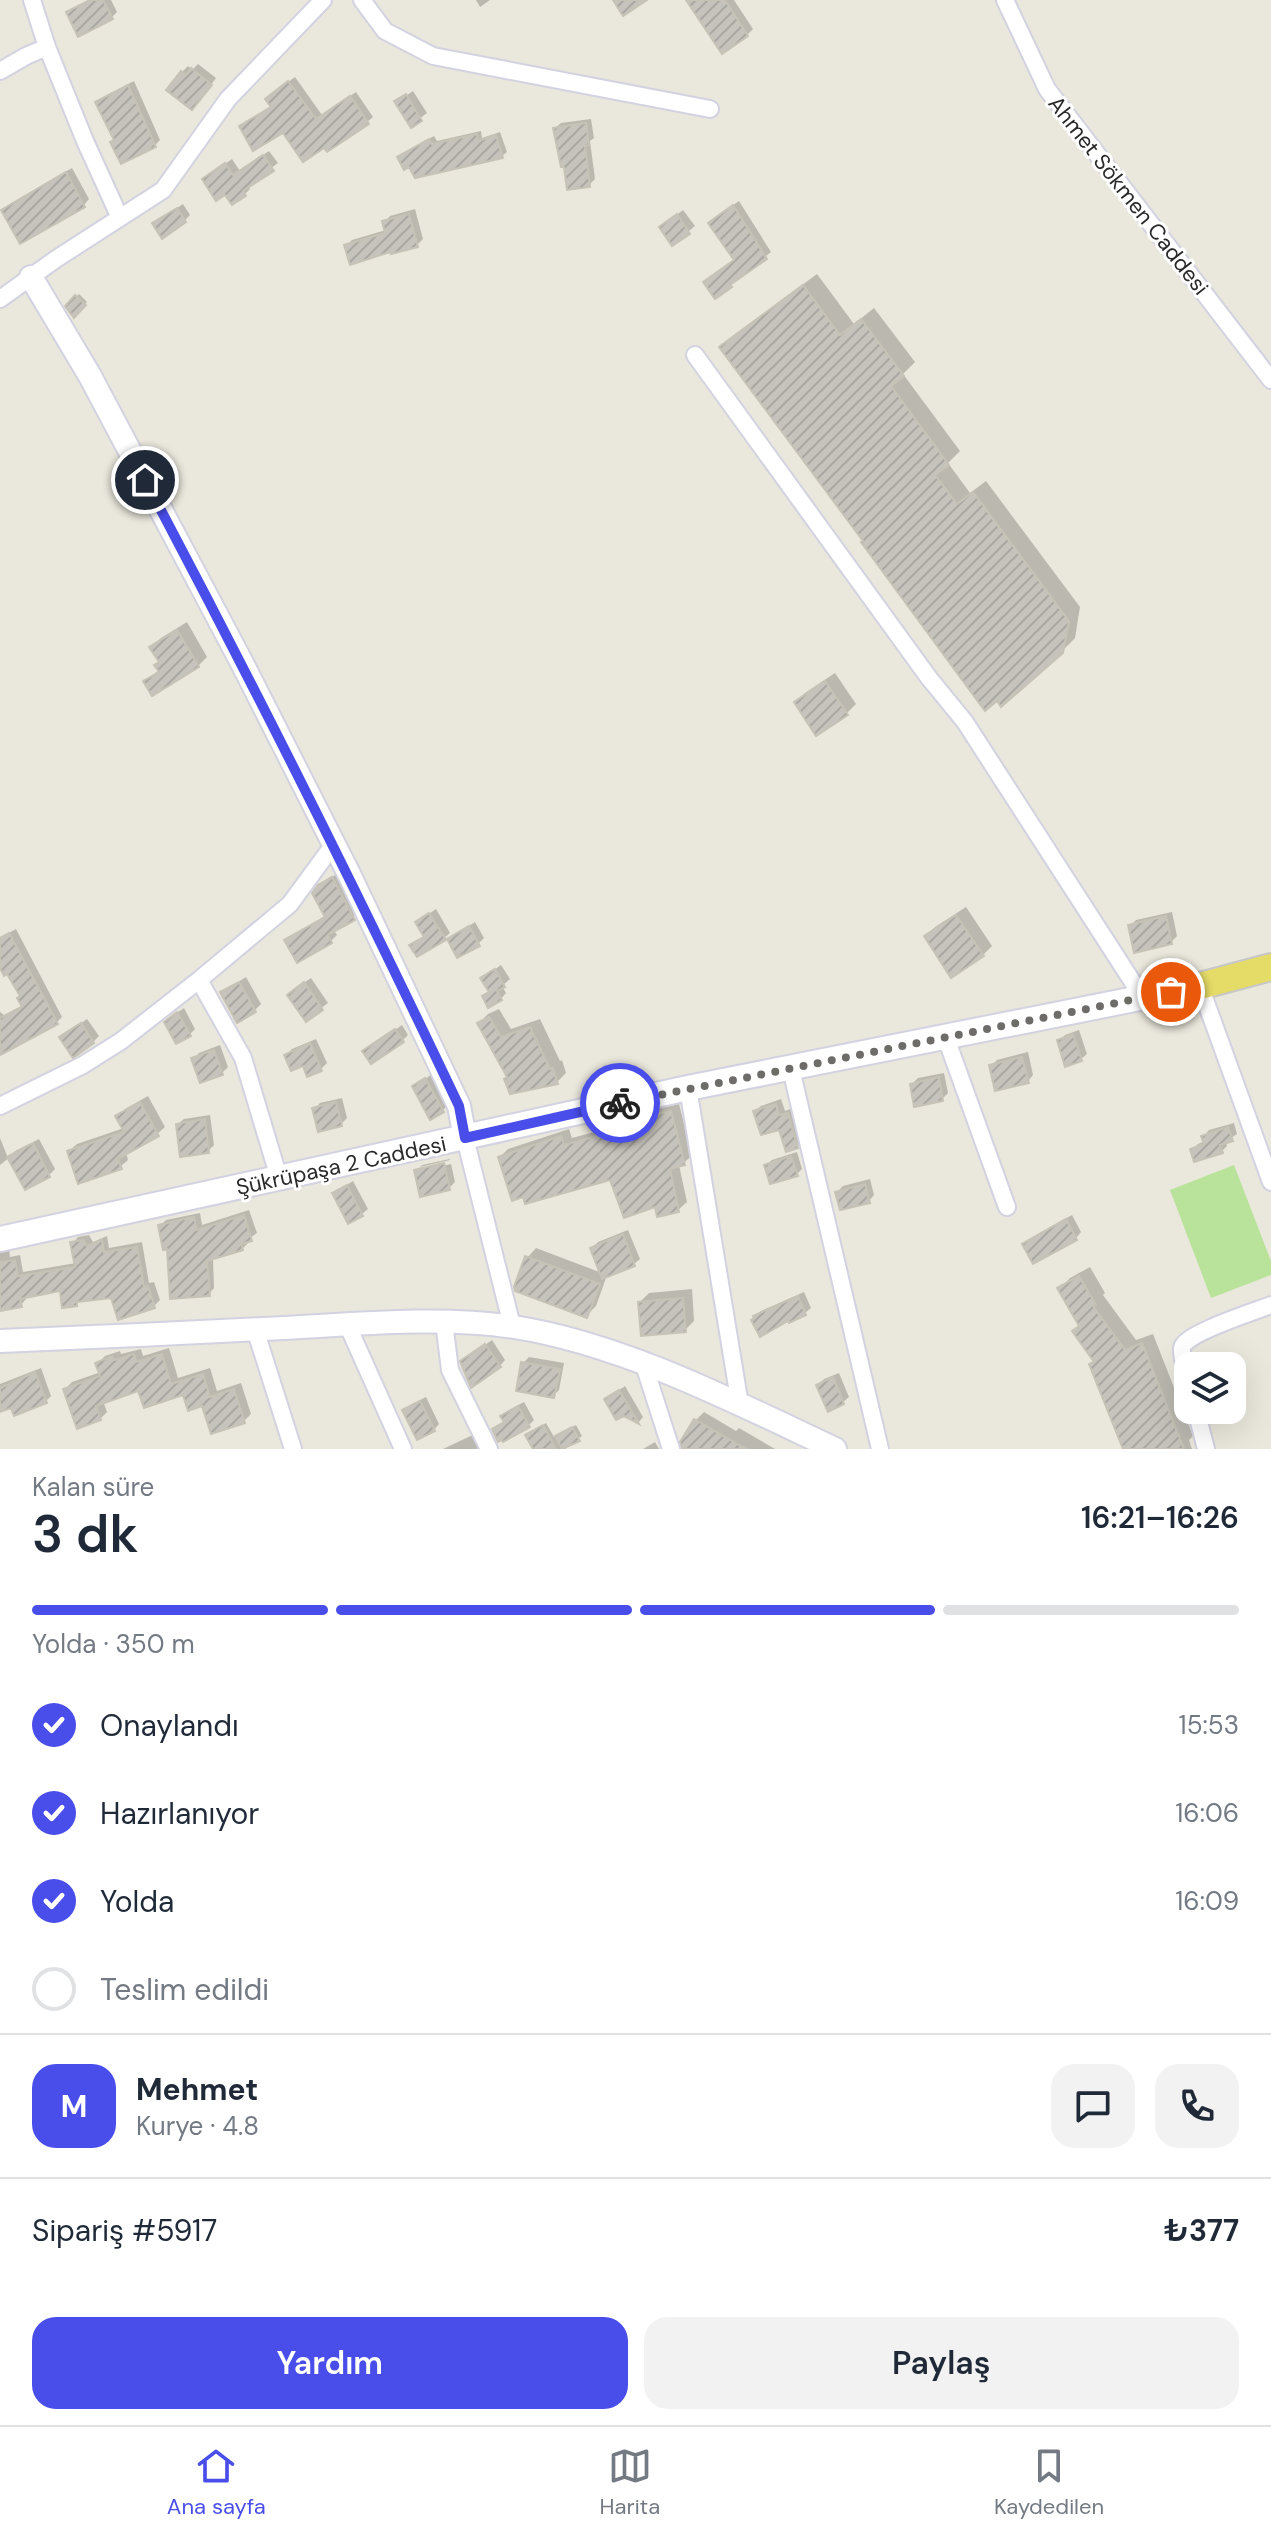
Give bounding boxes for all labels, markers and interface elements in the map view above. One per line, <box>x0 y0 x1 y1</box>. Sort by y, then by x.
street label: Ahmet Sökmen Caddesi <box>1042 90 1215 301</box>
pin <box>111 446 179 514</box>
icon: home <box>123 458 167 502</box>
pin <box>1137 958 1205 1026</box>
icon: bag <box>1149 970 1193 1014</box>
courier <box>580 1063 660 1143</box>
icon: bike <box>598 1081 642 1125</box>
street label: Şükrüpaşa 2 Caddesi <box>233 1129 449 1202</box>
map controls <box>1174 1352 1246 1424</box>
button: layers <box>1174 1352 1246 1424</box>
text: Kalan süre <box>32 1470 154 1504</box>
text: 16:21–16:26 <box>1081 1498 1239 1537</box>
text: 3 dk <box>32 1500 138 1568</box>
text: Yolda · 350 m <box>32 1627 195 1661</box>
icon: check <box>32 1703 76 1747</box>
text: Onaylandı <box>100 1706 239 1745</box>
text: 15:53 <box>1179 1708 1239 1742</box>
icon: check <box>32 1791 76 1835</box>
text: Hazırlanıyor <box>100 1794 259 1833</box>
text: 16:06 <box>1175 1796 1239 1830</box>
icon: check <box>32 1879 76 1923</box>
text: Yolda <box>100 1882 174 1921</box>
text: 16:09 <box>1175 1884 1239 1918</box>
text: Teslim edildi <box>100 1970 269 2009</box>
button: chat <box>1051 2064 1135 2148</box>
button: phone <box>1155 2064 1239 2148</box>
text: Mehmet <box>136 2070 258 2109</box>
text: M <box>61 2087 87 2126</box>
text: Kurye · 4.8 <box>136 2109 259 2143</box>
text: Sipariş #5917 <box>32 2211 217 2250</box>
text: ₺377 <box>1164 2211 1239 2250</box>
button: Yardım <box>32 2317 628 2409</box>
button: Paylaş <box>644 2317 1239 2409</box>
tab: Ana sayfa <box>167 2444 266 2521</box>
tab: Harita <box>600 2444 660 2521</box>
tab: Kaydedilen <box>994 2444 1104 2521</box>

